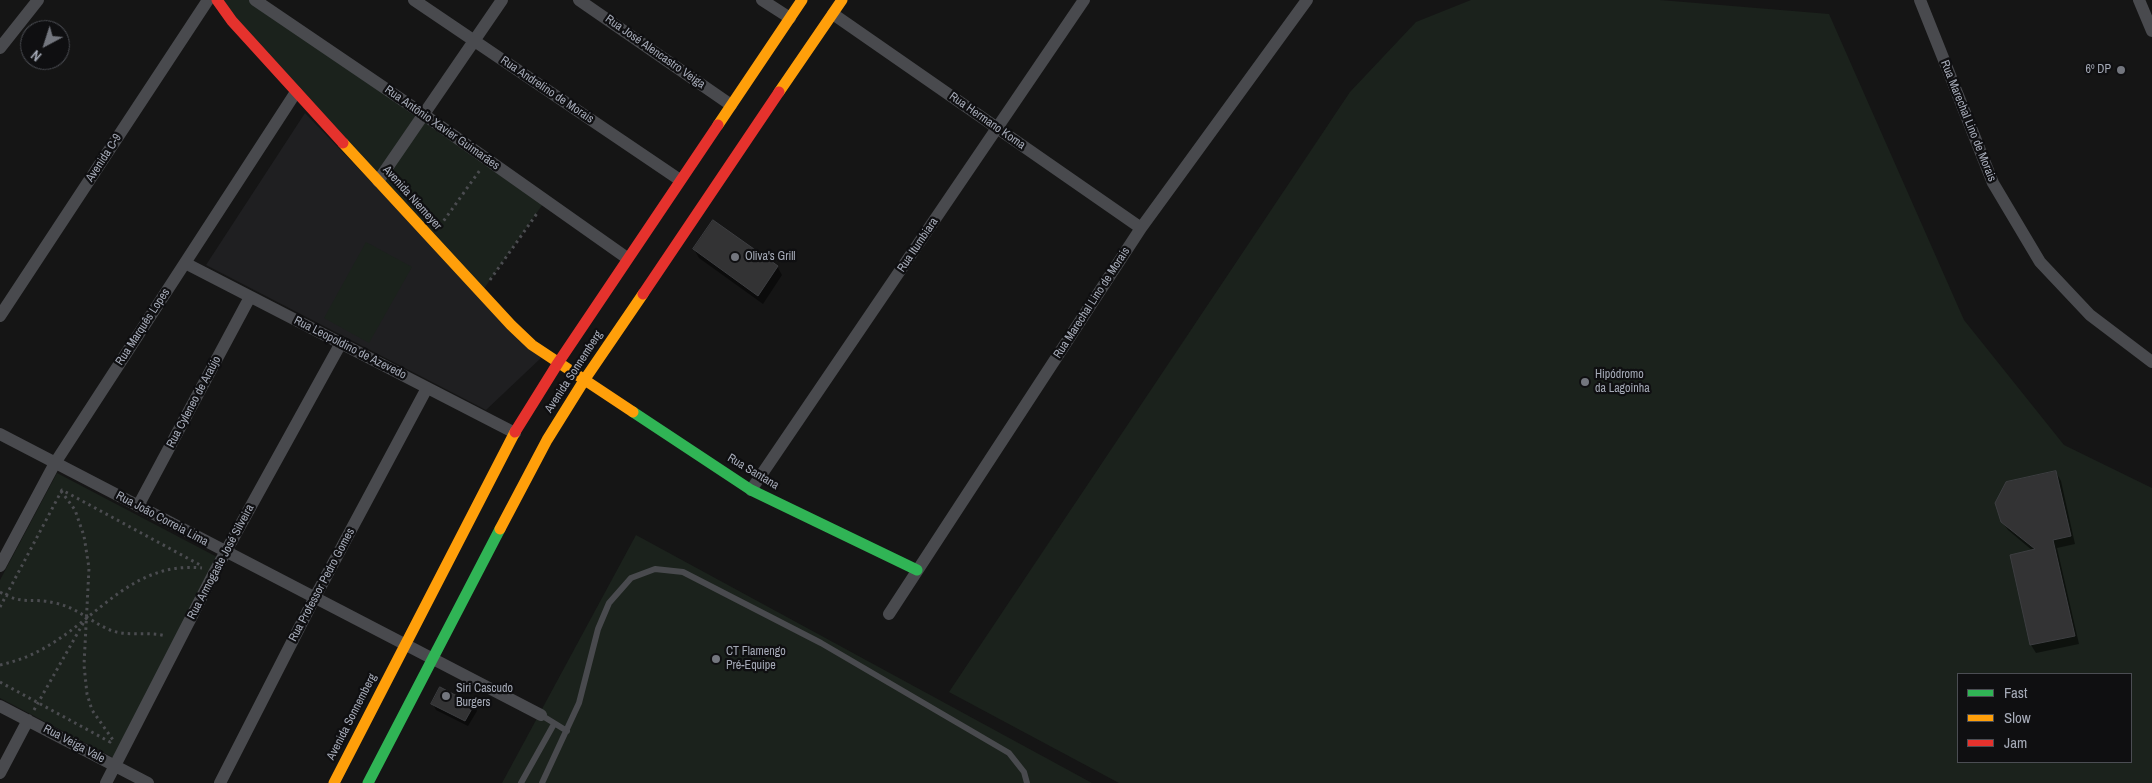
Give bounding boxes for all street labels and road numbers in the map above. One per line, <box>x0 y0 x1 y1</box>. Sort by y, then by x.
street label: Rua José Alencastro Veiga <box>602 12 708 92</box>
street label: Rua Andrelino de Morais <box>498 53 596 127</box>
street label: Rua Marechal Lino de Morais <box>1937 58 1999 184</box>
street label: Rua Antônio Xavier Guimarães <box>382 83 502 173</box>
street label: Rua Hermano Koma <box>946 89 1028 153</box>
street label: Avenida C-9 <box>83 131 125 185</box>
street label: Avenida Niemeyer <box>379 163 445 233</box>
street label: Rua Itumbiara <box>895 215 941 275</box>
street label: Rua Marechal Lino de Morais <box>1051 245 1133 361</box>
street label: Rua Marquês Lopes <box>113 286 173 368</box>
street label: Rua Leopoldino de Azevedo <box>291 313 409 383</box>
street label: Avenida Sonnemberg <box>542 328 606 416</box>
street label: Rua Cyleneo de Araújo <box>164 354 224 450</box>
street label: Rua Santana <box>725 451 781 493</box>
street label: Rua João Correia Lima <box>113 489 211 549</box>
street label: Rua Armogaste José Silveira <box>185 502 257 622</box>
street label: Rua Professor Pedro Gomes <box>286 526 358 644</box>
street label: Avenida Sonnemberg <box>324 671 380 763</box>
street label: Rua Veiga Vale <box>41 722 107 766</box>

